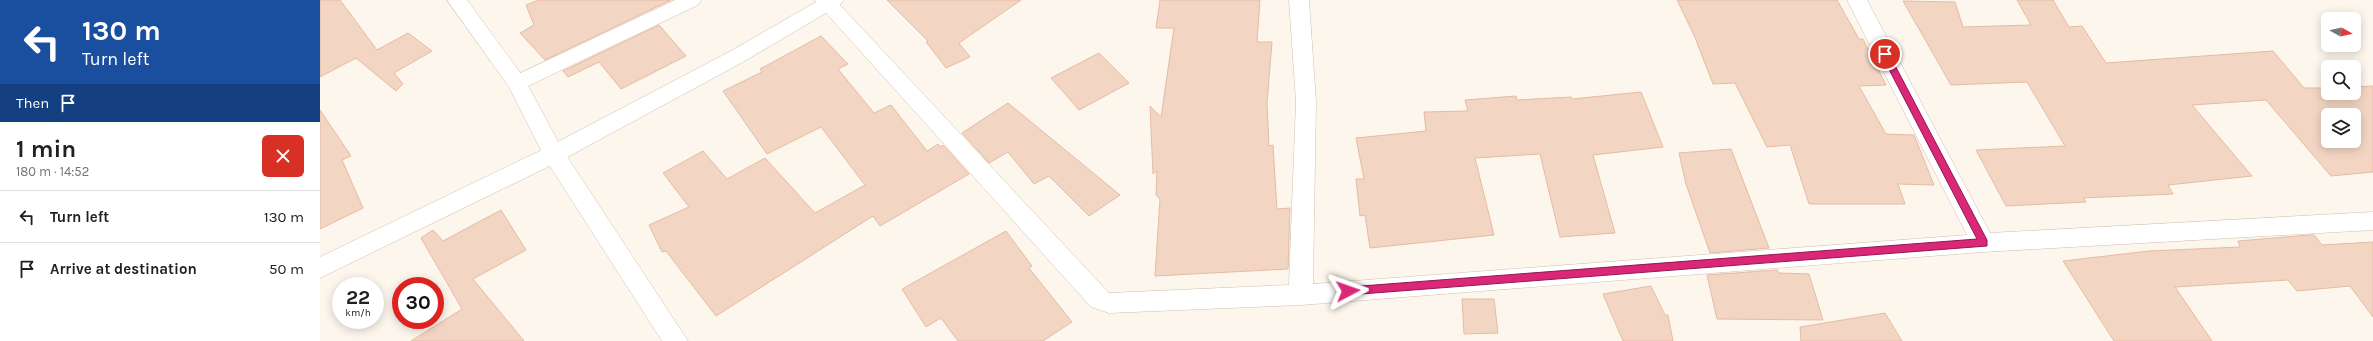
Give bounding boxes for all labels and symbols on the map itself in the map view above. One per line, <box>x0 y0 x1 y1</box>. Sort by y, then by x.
north arrow <box>2321 12 2361 52</box>
pin <box>1868 37 1902 71</box>
position arrow <box>1327 270 1369 312</box>
speed limit sign: 30 <box>392 277 444 329</box>

